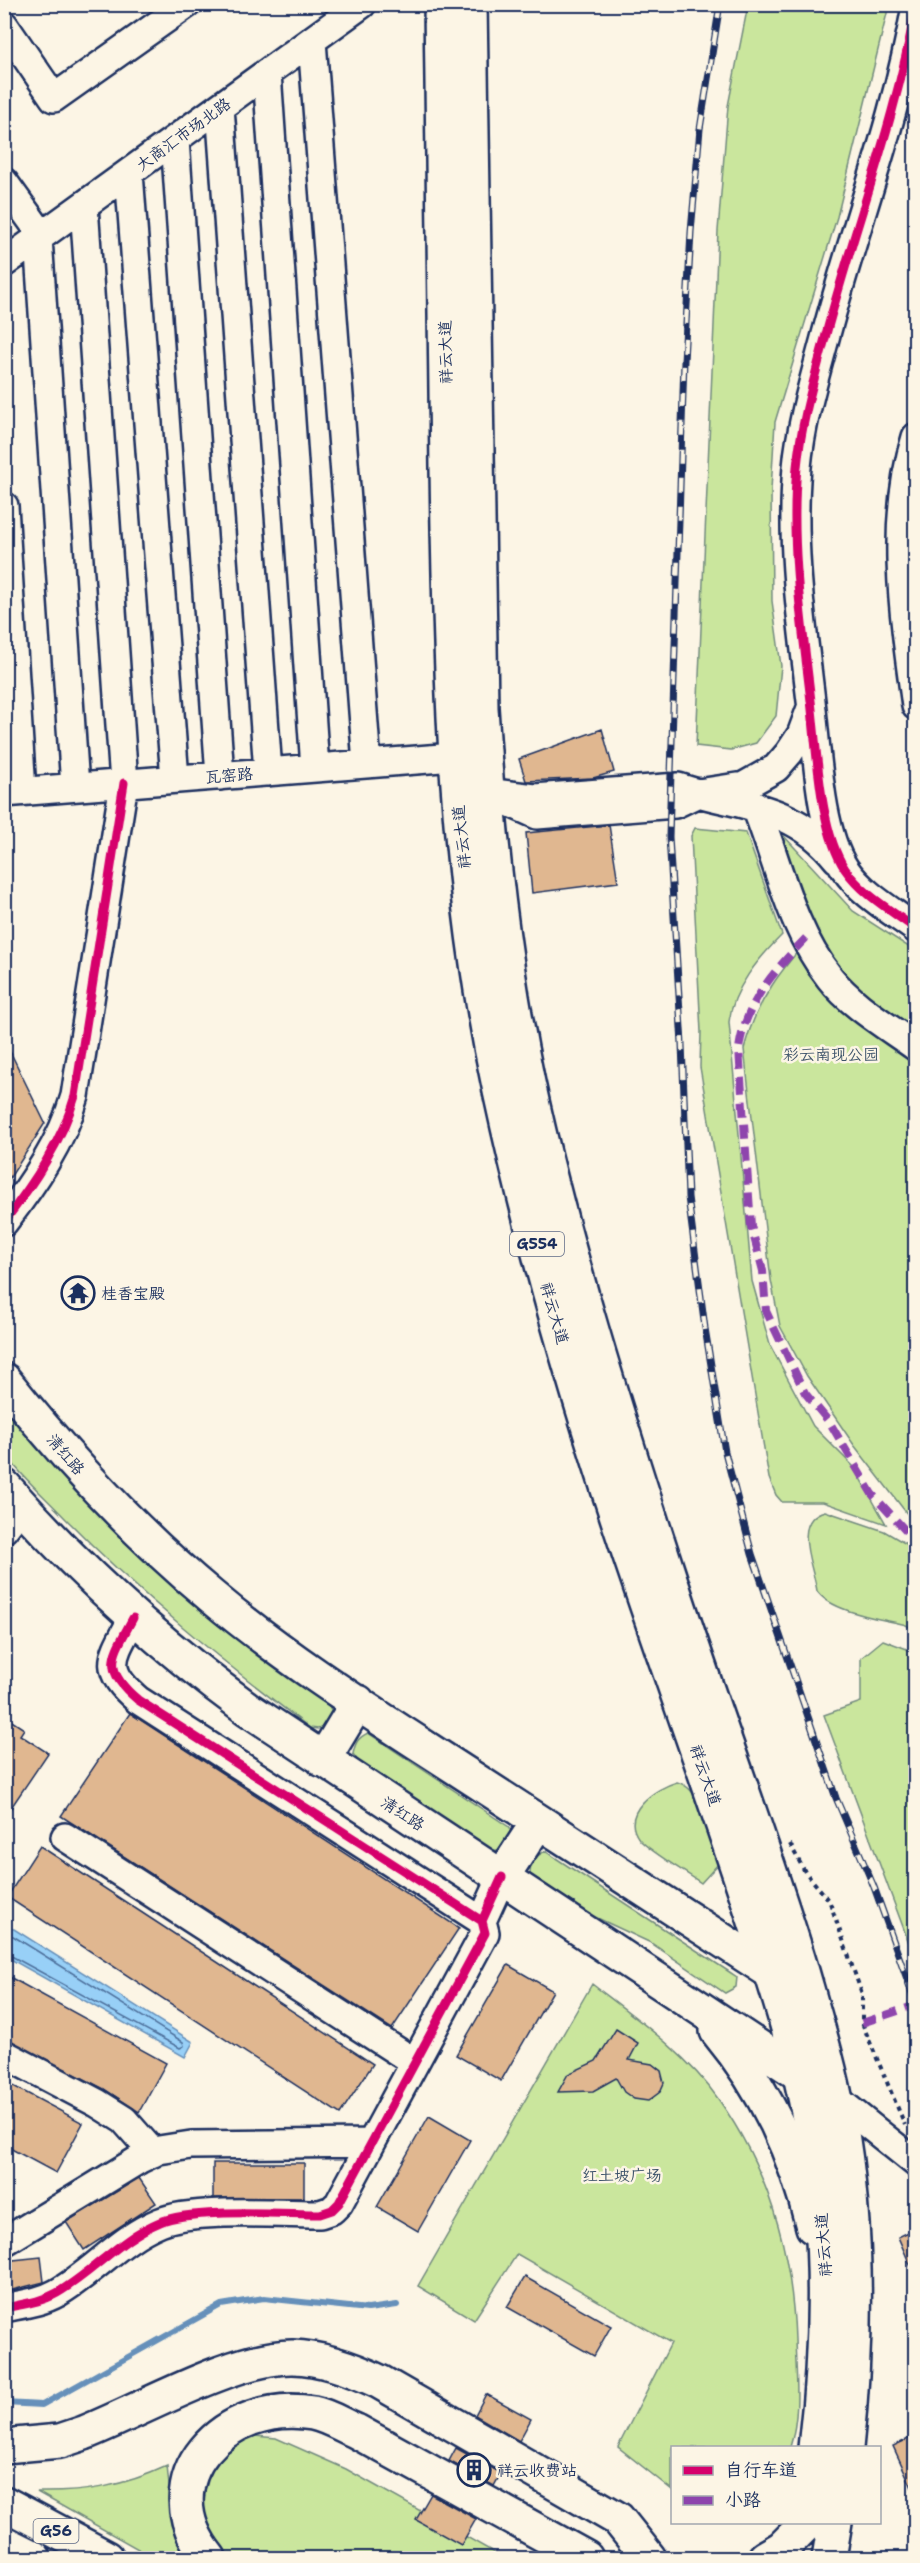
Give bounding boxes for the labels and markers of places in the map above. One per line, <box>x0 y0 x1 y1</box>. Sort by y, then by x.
temple icon: 桂香宝殿 <box>60 1275 96 1311</box>
place label: 桂香宝殿 <box>101 1283 165 1304</box>
building icon: 祥云收费站 <box>456 2452 492 2488</box>
place label: 祥云收费站 <box>497 2460 577 2481</box>

